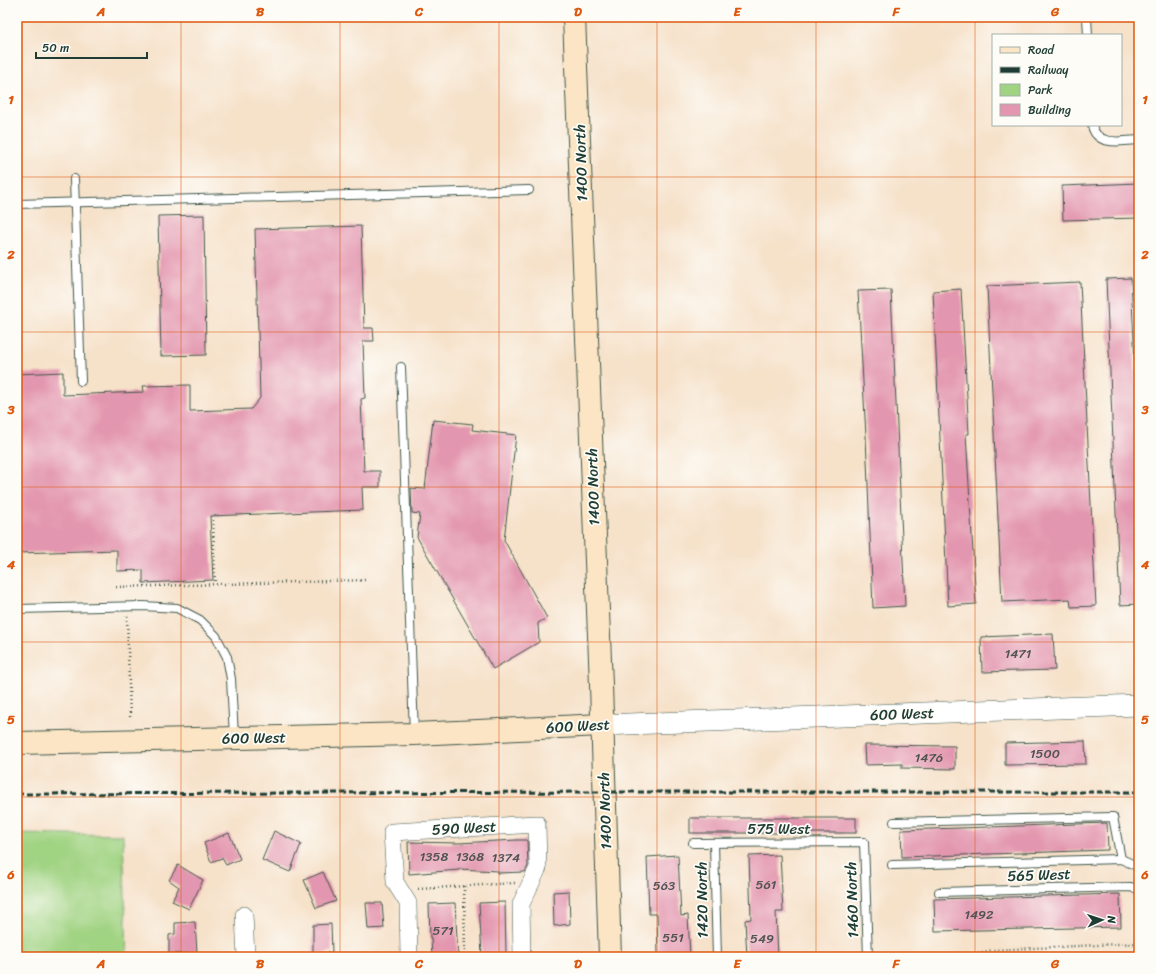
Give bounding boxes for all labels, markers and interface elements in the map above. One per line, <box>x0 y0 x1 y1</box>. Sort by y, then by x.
text: A <box>96 0 105 23</box>
text: B <box>256 0 265 23</box>
text: C <box>414 0 424 23</box>
text: D <box>574 0 582 23</box>
text: E <box>733 0 742 23</box>
text: F <box>891 0 900 23</box>
text: G <box>1050 0 1060 23</box>
scale bar <box>36 34 147 60</box>
legend <box>992 34 1122 126</box>
text: 50 m <box>42 37 69 59</box>
text: Road <box>1028 39 1055 61</box>
text: Railway <box>1028 59 1069 81</box>
text: Park <box>1028 79 1053 101</box>
text: 1 <box>8 88 14 111</box>
text: 1 <box>1142 88 1148 111</box>
text: Building <box>1028 99 1071 121</box>
street label: 1400 North <box>567 124 595 202</box>
text: 2 <box>6 243 15 266</box>
text: 2 <box>1140 243 1149 266</box>
text: 3 <box>6 398 15 421</box>
text: 3 <box>1140 398 1149 421</box>
street label: 1400 North <box>579 448 607 526</box>
text: 4 <box>6 553 16 576</box>
text: 4 <box>1140 553 1150 576</box>
house number: 1471 <box>1005 642 1032 665</box>
street label: 600 West <box>870 700 935 728</box>
text: 5 <box>7 708 15 731</box>
text: 5 <box>1141 708 1149 731</box>
street label: 600 West <box>545 711 611 741</box>
street label: 600 West <box>222 724 287 752</box>
house number: 1500 <box>1030 742 1060 765</box>
house number: 1476 <box>915 746 943 769</box>
street label: 1400 North <box>591 772 619 850</box>
street label: 590 West <box>431 813 497 843</box>
street label: 575 West <box>747 816 811 842</box>
house number: 1358 <box>420 845 448 868</box>
house number: 1368 <box>456 845 484 868</box>
house number: 1374 <box>492 846 520 869</box>
street label: 1420 North <box>688 861 716 938</box>
street label: 1460 North <box>838 861 866 939</box>
street label: 565 West <box>1007 861 1072 889</box>
text: 6 <box>6 863 15 886</box>
text: 6 <box>1140 863 1149 886</box>
house number: 561 <box>756 873 777 896</box>
house number: 563 <box>653 874 675 897</box>
north arrow <box>1082 900 1122 940</box>
house number: 1492 <box>964 903 994 926</box>
text: N <box>1102 914 1121 924</box>
house number: 571 <box>433 919 454 942</box>
house number: 551 <box>662 926 684 949</box>
house number: 549 <box>750 927 774 950</box>
text: A <box>96 952 105 974</box>
text: B <box>256 952 265 974</box>
text: C <box>414 952 424 974</box>
text: D <box>574 952 582 974</box>
text: E <box>733 952 742 974</box>
text: F <box>891 952 900 974</box>
text: G <box>1050 952 1060 974</box>

